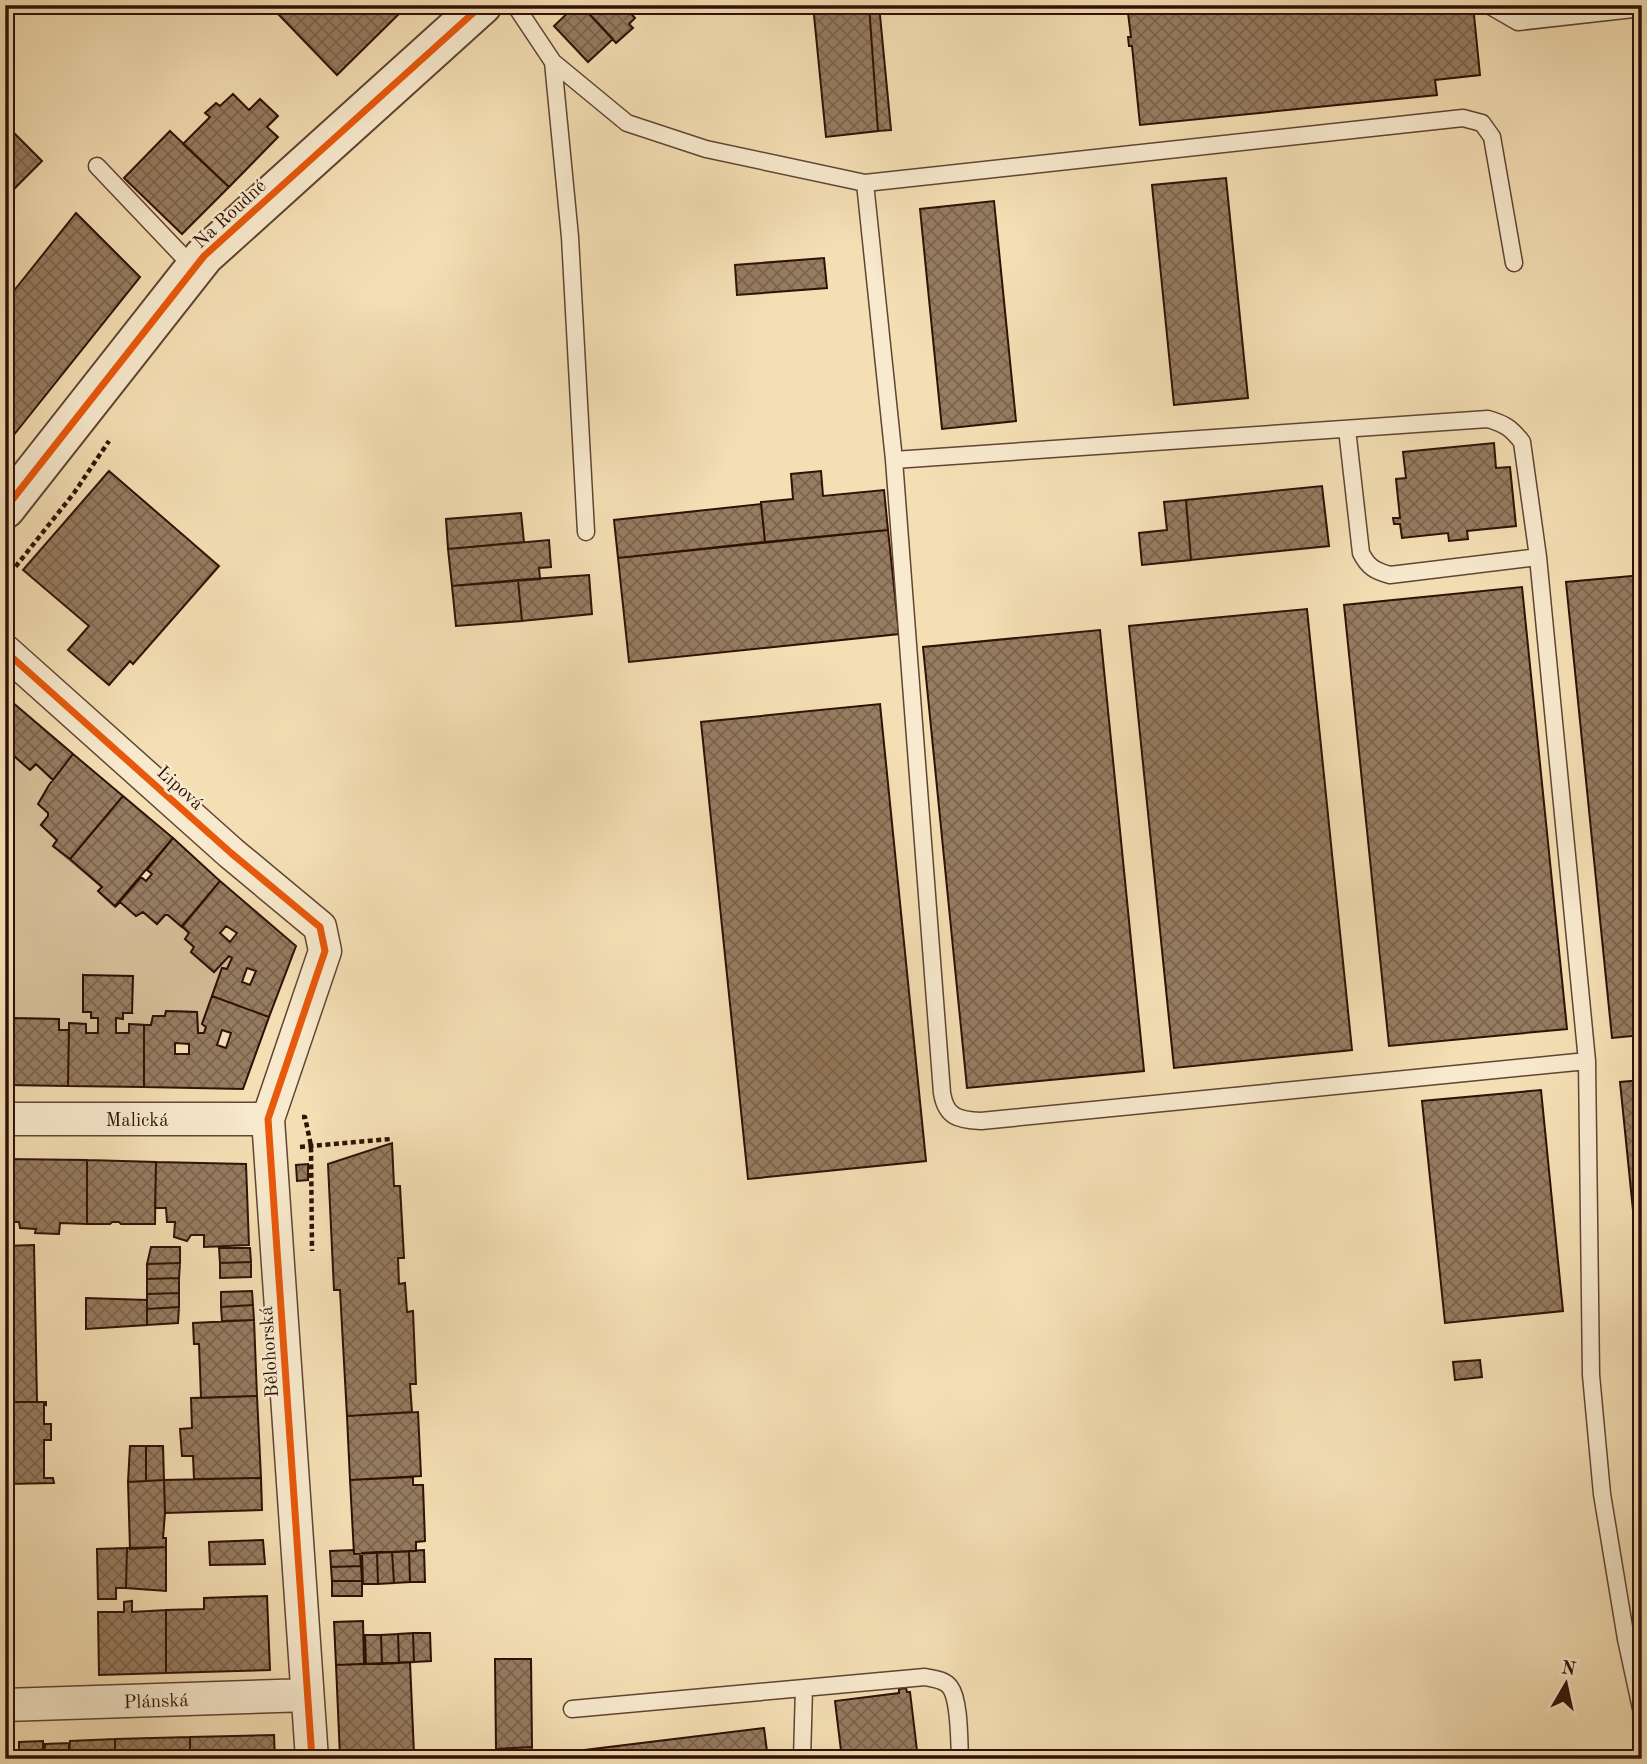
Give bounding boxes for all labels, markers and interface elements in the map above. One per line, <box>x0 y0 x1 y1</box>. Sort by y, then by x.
street label: Na Roudné <box>191 177 271 253</box>
street label: Lipová <box>152 763 207 815</box>
street label: Malická <box>105 1112 169 1131</box>
street label: Bělohorská <box>258 1305 283 1398</box>
north arrow <box>1532 1648 1602 1718</box>
text: N <box>1560 1659 1577 1680</box>
street label: Plánská <box>123 1692 190 1713</box>

